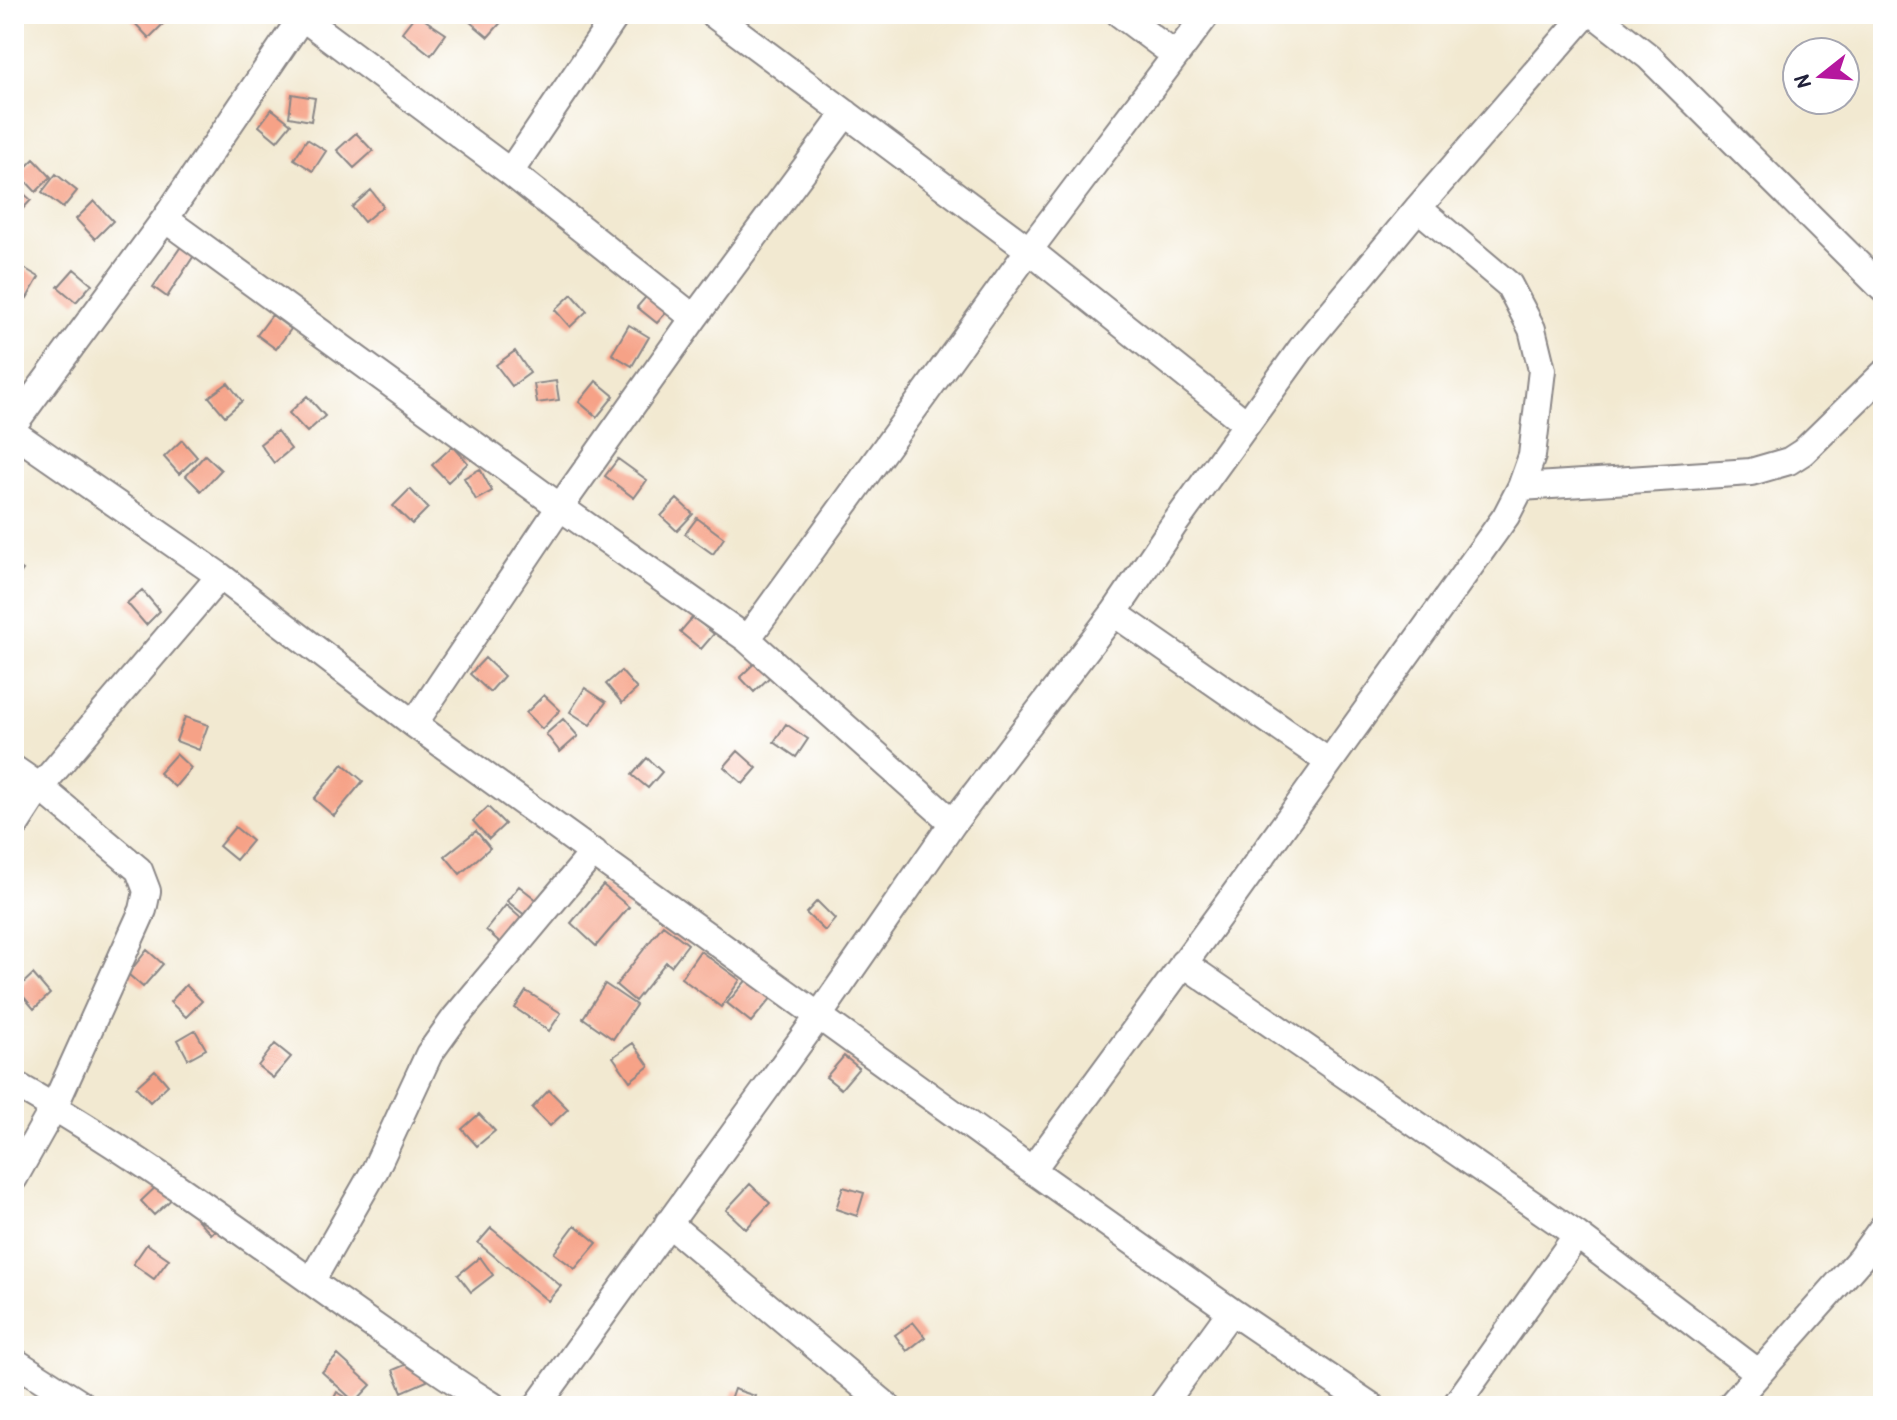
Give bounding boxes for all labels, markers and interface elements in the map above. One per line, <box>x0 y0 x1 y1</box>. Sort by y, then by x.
north arrow <box>1781 36 1861 116</box>
text: N <box>1786 72 1818 92</box>

